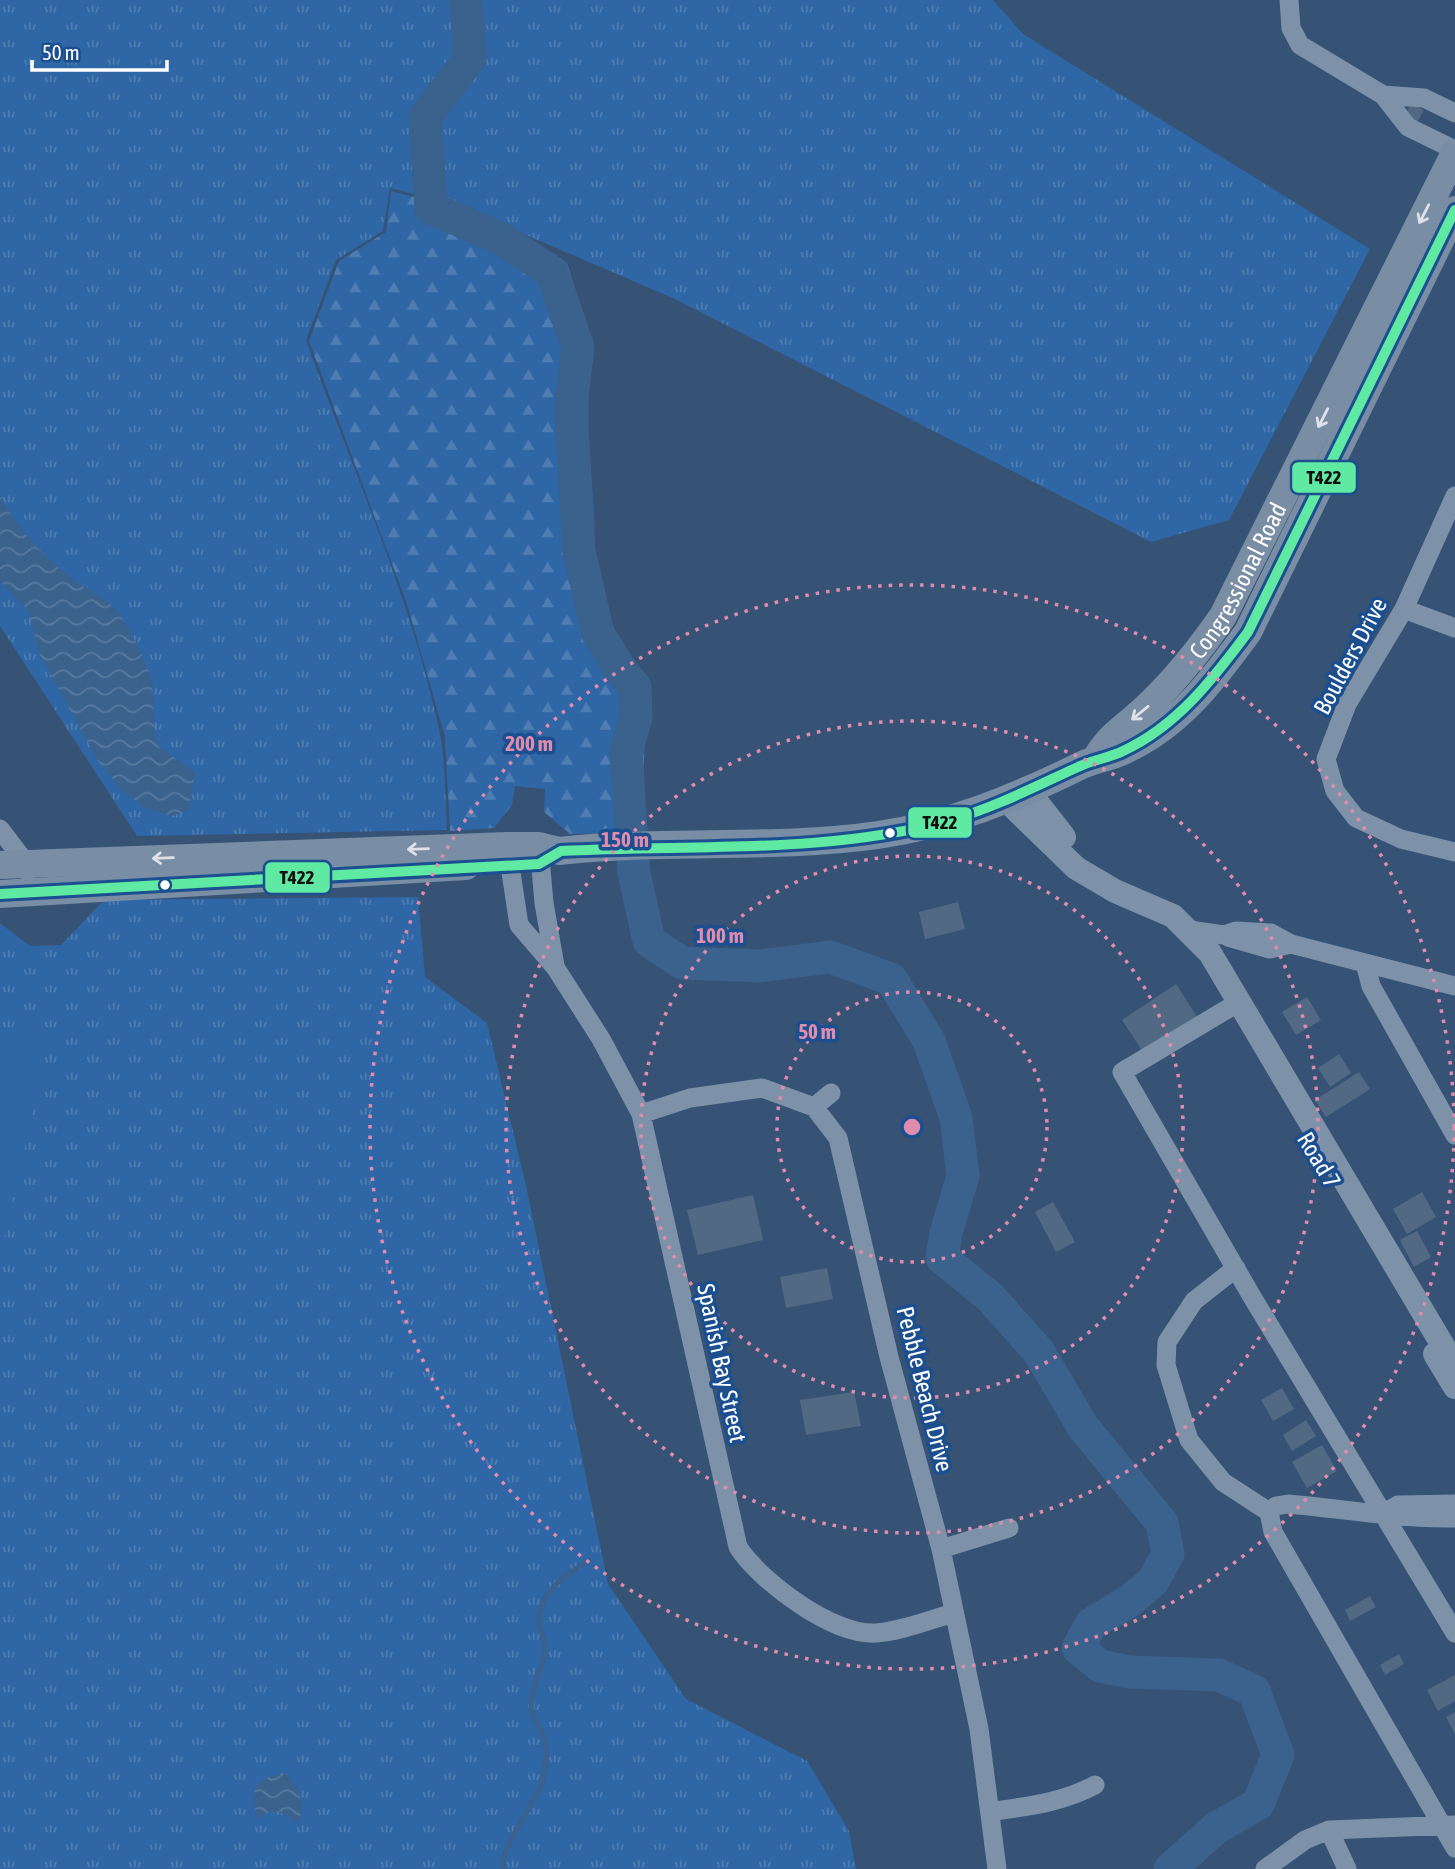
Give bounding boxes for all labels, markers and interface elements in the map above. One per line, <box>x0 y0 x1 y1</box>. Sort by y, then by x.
scale bar <box>32 28 166 72</box>
text: 50 m <box>42 40 80 64</box>
one-way arrow <box>1417 203 1431 224</box>
one-way arrow <box>1315 407 1329 428</box>
line badge: T422 <box>1291 461 1357 494</box>
text: T422 <box>1306 466 1342 488</box>
street label: Congressional Road <box>1183 498 1291 664</box>
street label: Boulders Drive <box>1308 593 1392 719</box>
one-way arrow <box>1132 705 1150 720</box>
text: 200 m <box>505 731 553 755</box>
line badge: T422 <box>907 806 973 839</box>
text: T422 <box>922 811 958 833</box>
unlabelled marker <box>883 826 897 840</box>
text: 150 m <box>601 827 649 851</box>
one-way arrow <box>407 843 430 856</box>
one-way arrow <box>152 852 175 865</box>
line badge: T422 <box>264 861 331 894</box>
text: T422 <box>279 866 315 888</box>
unlabelled marker <box>158 878 172 892</box>
text: 100 m <box>696 923 744 947</box>
text: 50 m <box>798 1019 836 1043</box>
centre of rings <box>900 1115 924 1139</box>
street label: Road 7 <box>1292 1127 1346 1193</box>
street label: Spanish Bay Street <box>692 1281 752 1445</box>
street label: Pebble Beach Drive <box>891 1304 959 1474</box>

